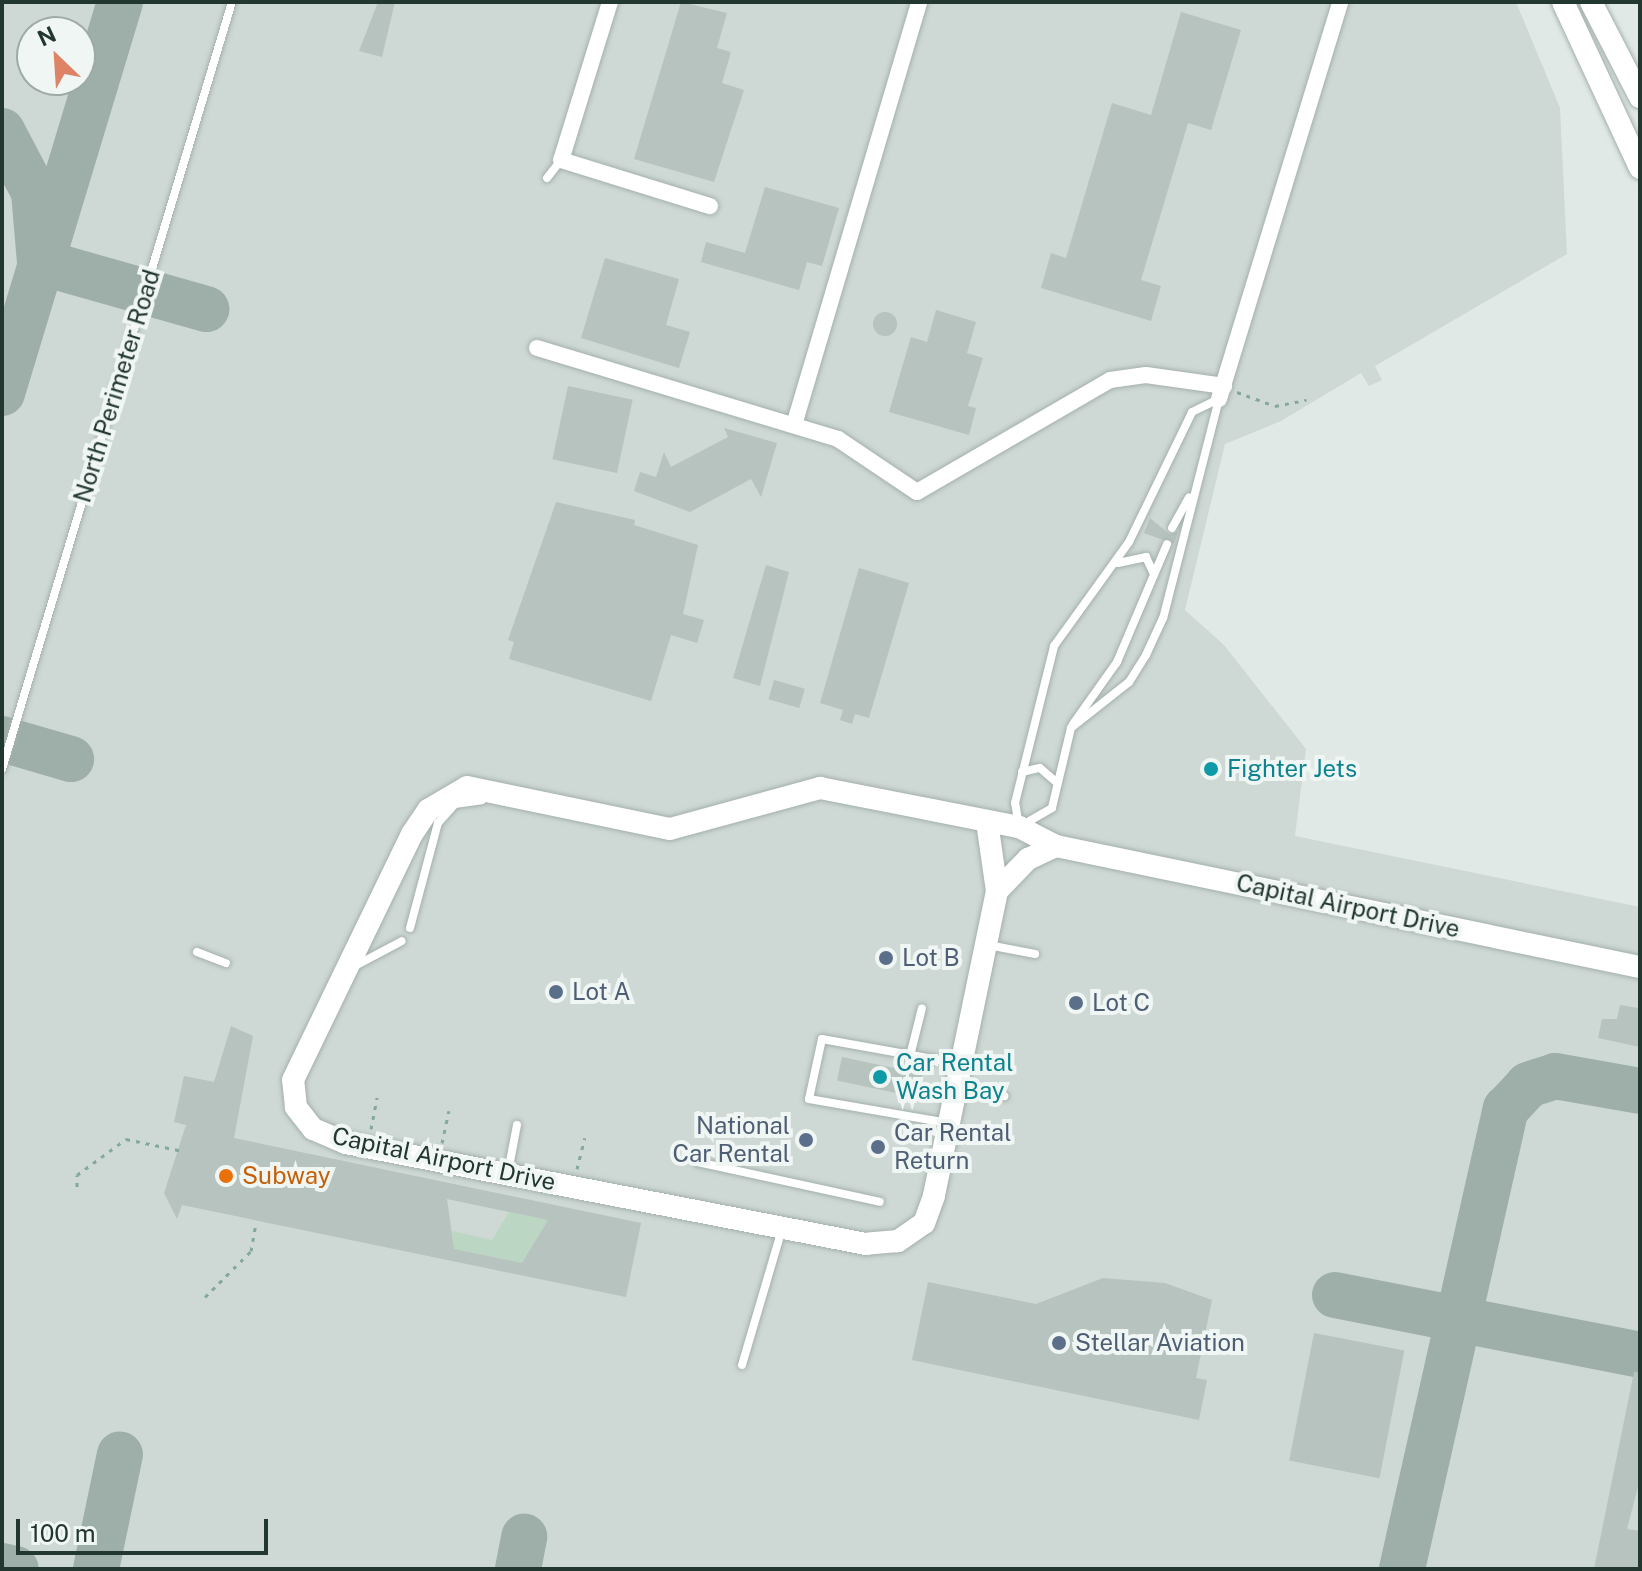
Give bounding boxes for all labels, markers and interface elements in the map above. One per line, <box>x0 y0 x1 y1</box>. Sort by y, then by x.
north arrow <box>16 16 96 96</box>
text: N <box>33 21 60 51</box>
street label: North Perimeter Road <box>68 266 166 506</box>
place label: Fighter Jets <box>1227 755 1357 783</box>
marker: Fighter Jets <box>1202 760 1220 778</box>
street label: Capital Airport Drive <box>1234 868 1462 944</box>
place label: Lot B <box>902 944 960 972</box>
marker: Lot B <box>877 949 895 967</box>
place label: Lot A <box>572 978 631 1006</box>
marker: Lot A <box>547 983 565 1001</box>
place label: Lot C <box>1092 989 1150 1017</box>
marker: Lot C <box>1067 994 1085 1012</box>
place label: Car Rental Wash Bay <box>896 1049 1013 1105</box>
marker: Car Rental Wash Bay <box>871 1068 889 1086</box>
place label: National Car Rental <box>673 1112 790 1168</box>
place label: Car Rental Return <box>894 1119 1011 1175</box>
street label: Capital Airport Drive <box>330 1121 558 1197</box>
marker: National Car Rental <box>797 1131 815 1149</box>
marker: Car Rental Return <box>869 1138 887 1156</box>
place label: Subway <box>242 1162 330 1190</box>
marker: Subway <box>217 1167 235 1185</box>
place label: Stellar Aviation <box>1075 1329 1245 1357</box>
marker: Stellar Aviation <box>1050 1334 1068 1352</box>
scale bar <box>20 1503 272 1553</box>
text: 100 m <box>30 1519 96 1547</box>

